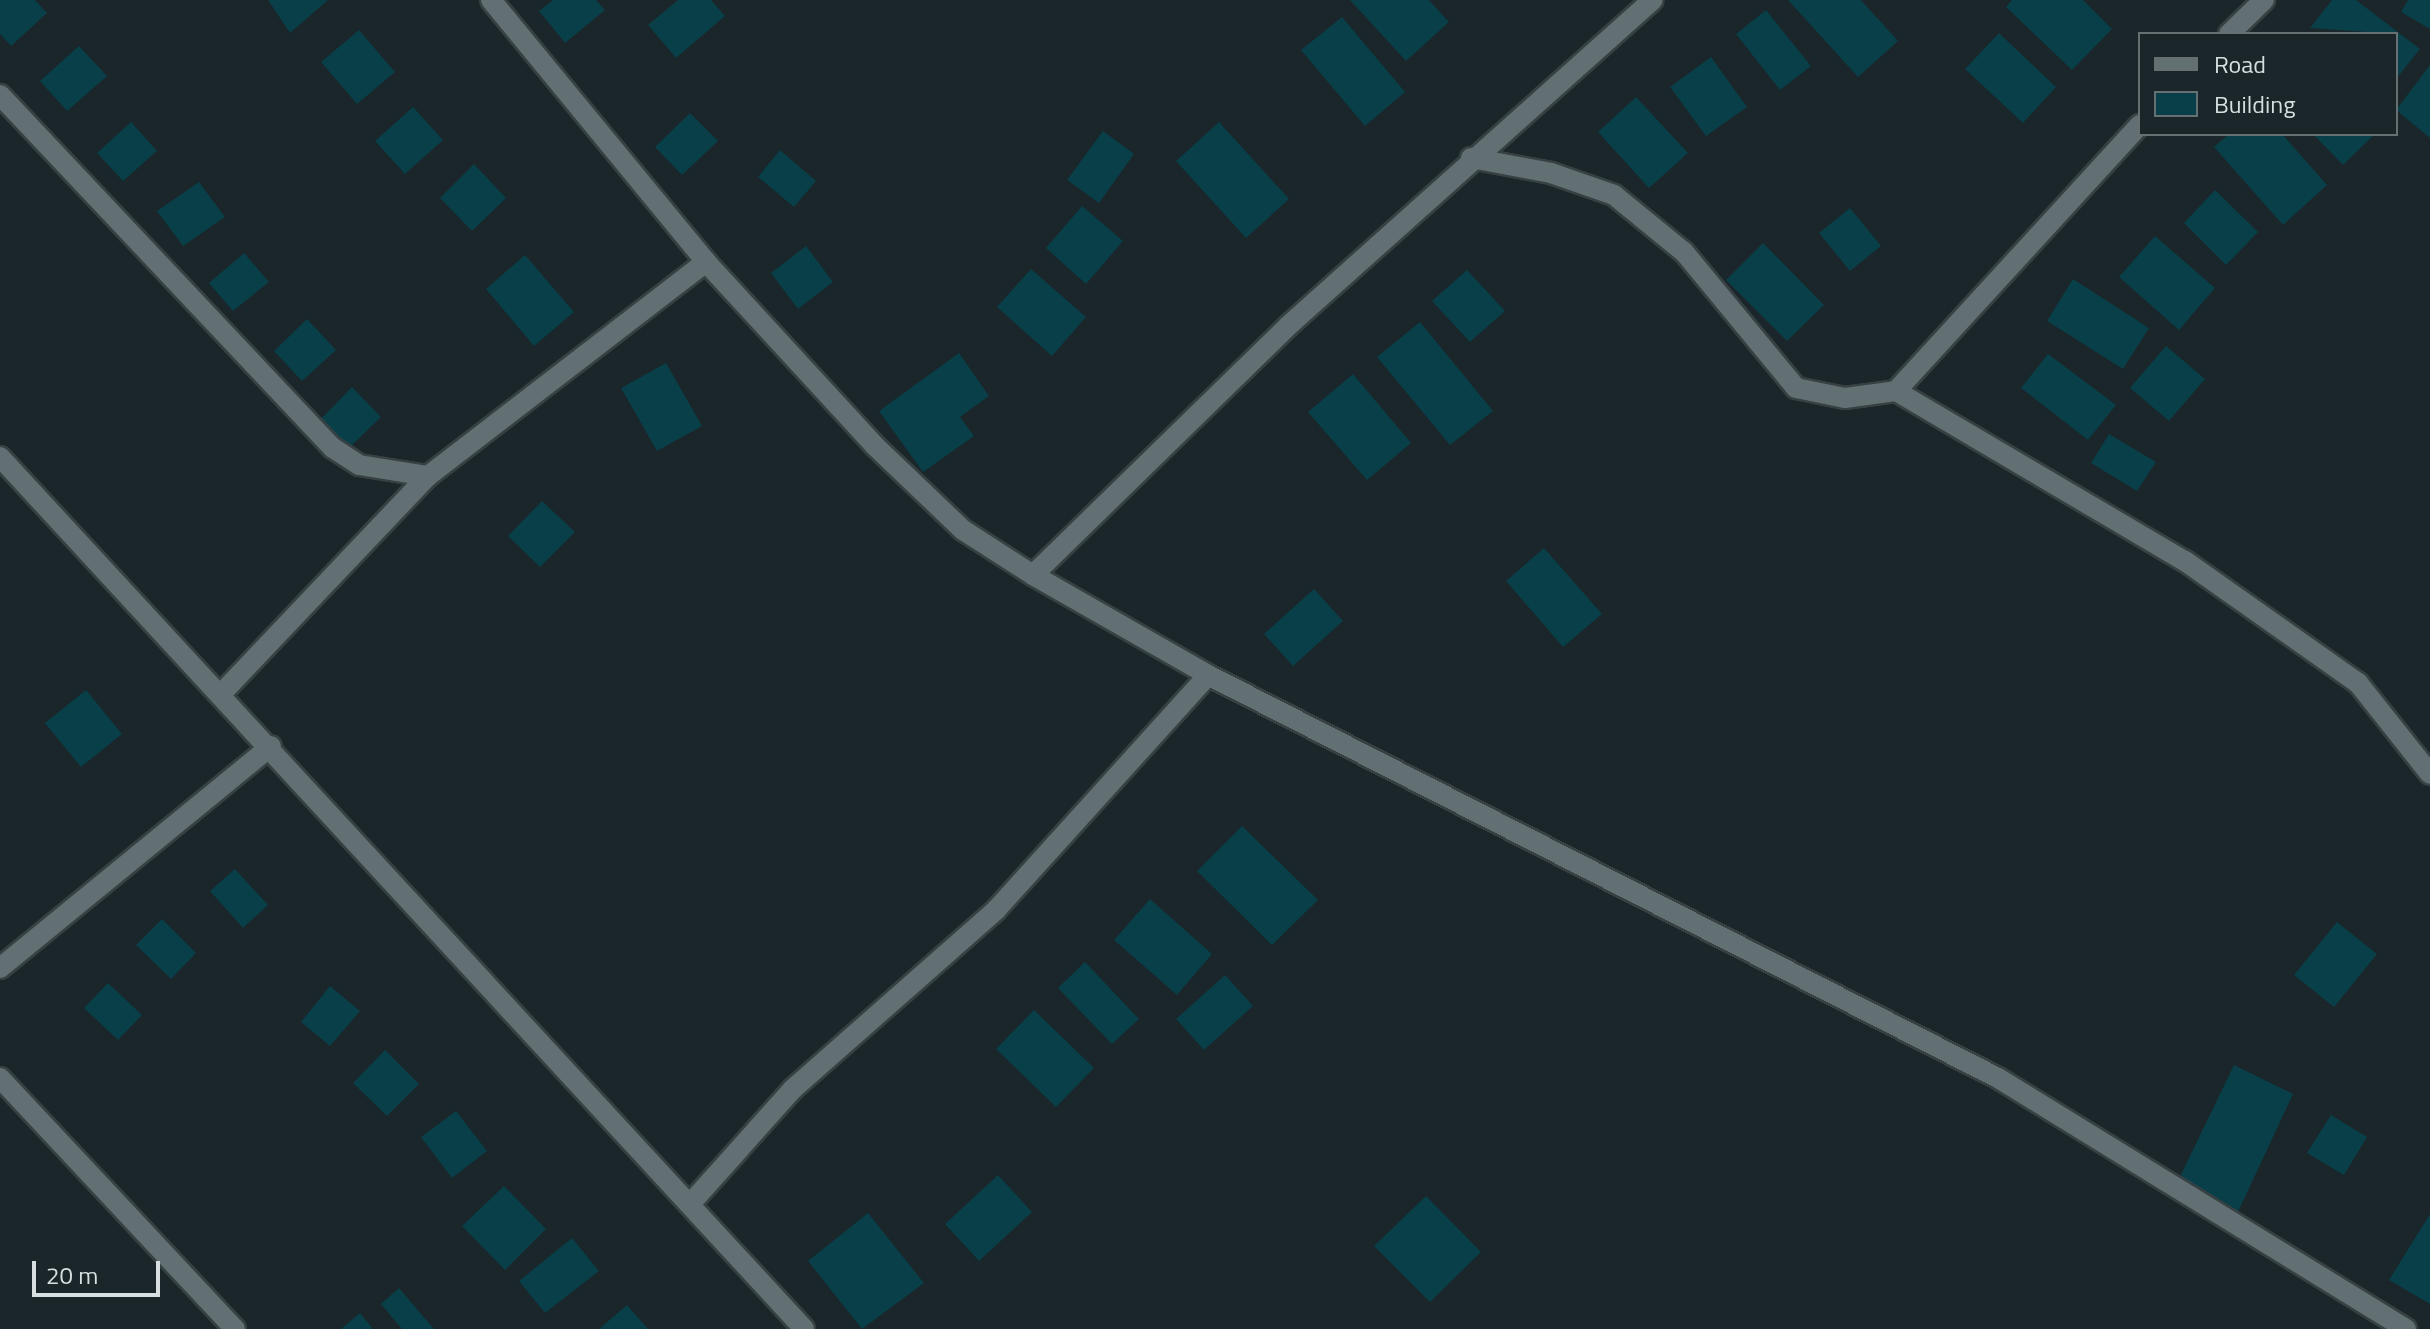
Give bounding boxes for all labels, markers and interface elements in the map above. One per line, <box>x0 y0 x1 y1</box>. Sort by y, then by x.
legend <box>2138 32 2398 136</box>
text: Road <box>2214 46 2266 82</box>
text: Building <box>2214 86 2296 122</box>
scale bar <box>36 1245 164 1295</box>
text: 20 m <box>46 1257 98 1293</box>

